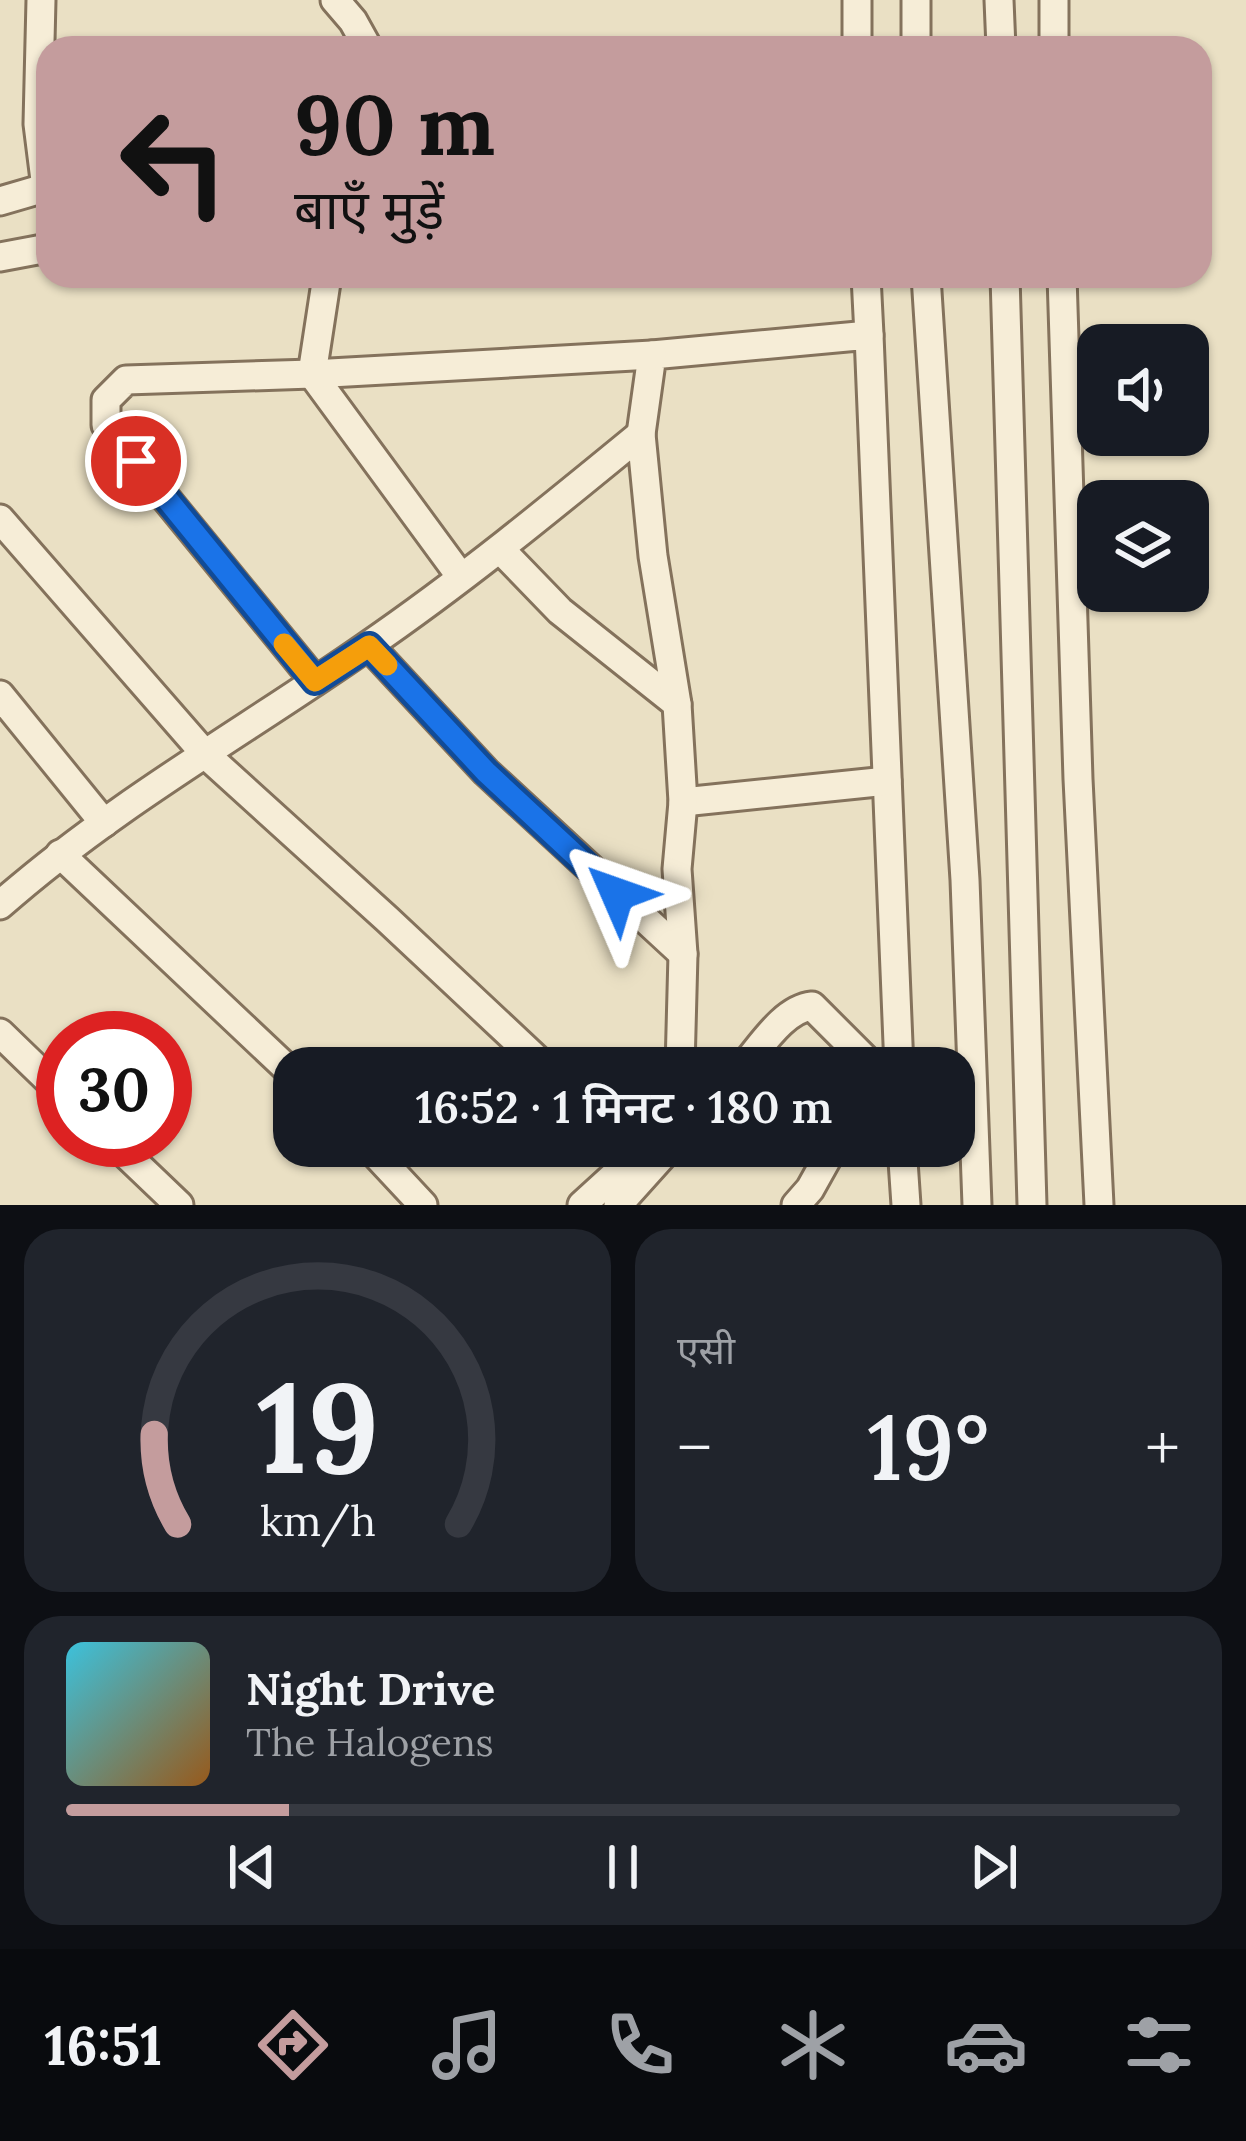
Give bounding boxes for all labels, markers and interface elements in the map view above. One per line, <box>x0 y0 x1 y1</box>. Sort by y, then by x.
text: 90 m <box>294 70 495 178</box>
icon: left <box>96 84 252 240</box>
text: बाएँ मुड़ें <box>294 175 444 244</box>
map controls <box>1077 324 1209 612</box>
button: sound <box>1077 324 1209 456</box>
pin <box>85 410 187 512</box>
icon: arrive <box>103 428 169 494</box>
button: layers <box>1077 480 1209 612</box>
position arrow <box>554 831 680 957</box>
speed limit sign: 30 <box>36 1011 192 1167</box>
text: 16:52 · 1 मिनट · 180 m <box>416 1078 832 1135</box>
text: एसी <box>677 1325 735 1375</box>
text: 19 <box>256 1347 379 1507</box>
text: 19° <box>867 1389 990 1505</box>
text: − <box>677 1405 712 1489</box>
text: + <box>1145 1405 1180 1489</box>
text: km/h <box>260 1492 375 1547</box>
text: Night Drive <box>246 1660 495 1717</box>
text: The Halogens <box>246 1717 494 1767</box>
icon: previous <box>219 1834 285 1900</box>
icon: pause <box>590 1834 656 1900</box>
icon: next <box>961 1834 1027 1900</box>
icon: directions <box>251 2003 335 2087</box>
icon: music <box>425 2003 509 2087</box>
icon: phone <box>598 2003 682 2087</box>
icon: climate <box>771 2003 855 2087</box>
icon: car <box>944 2003 1028 2087</box>
icon: filters <box>1117 2003 1201 2087</box>
text: 16:51 <box>45 2011 162 2080</box>

